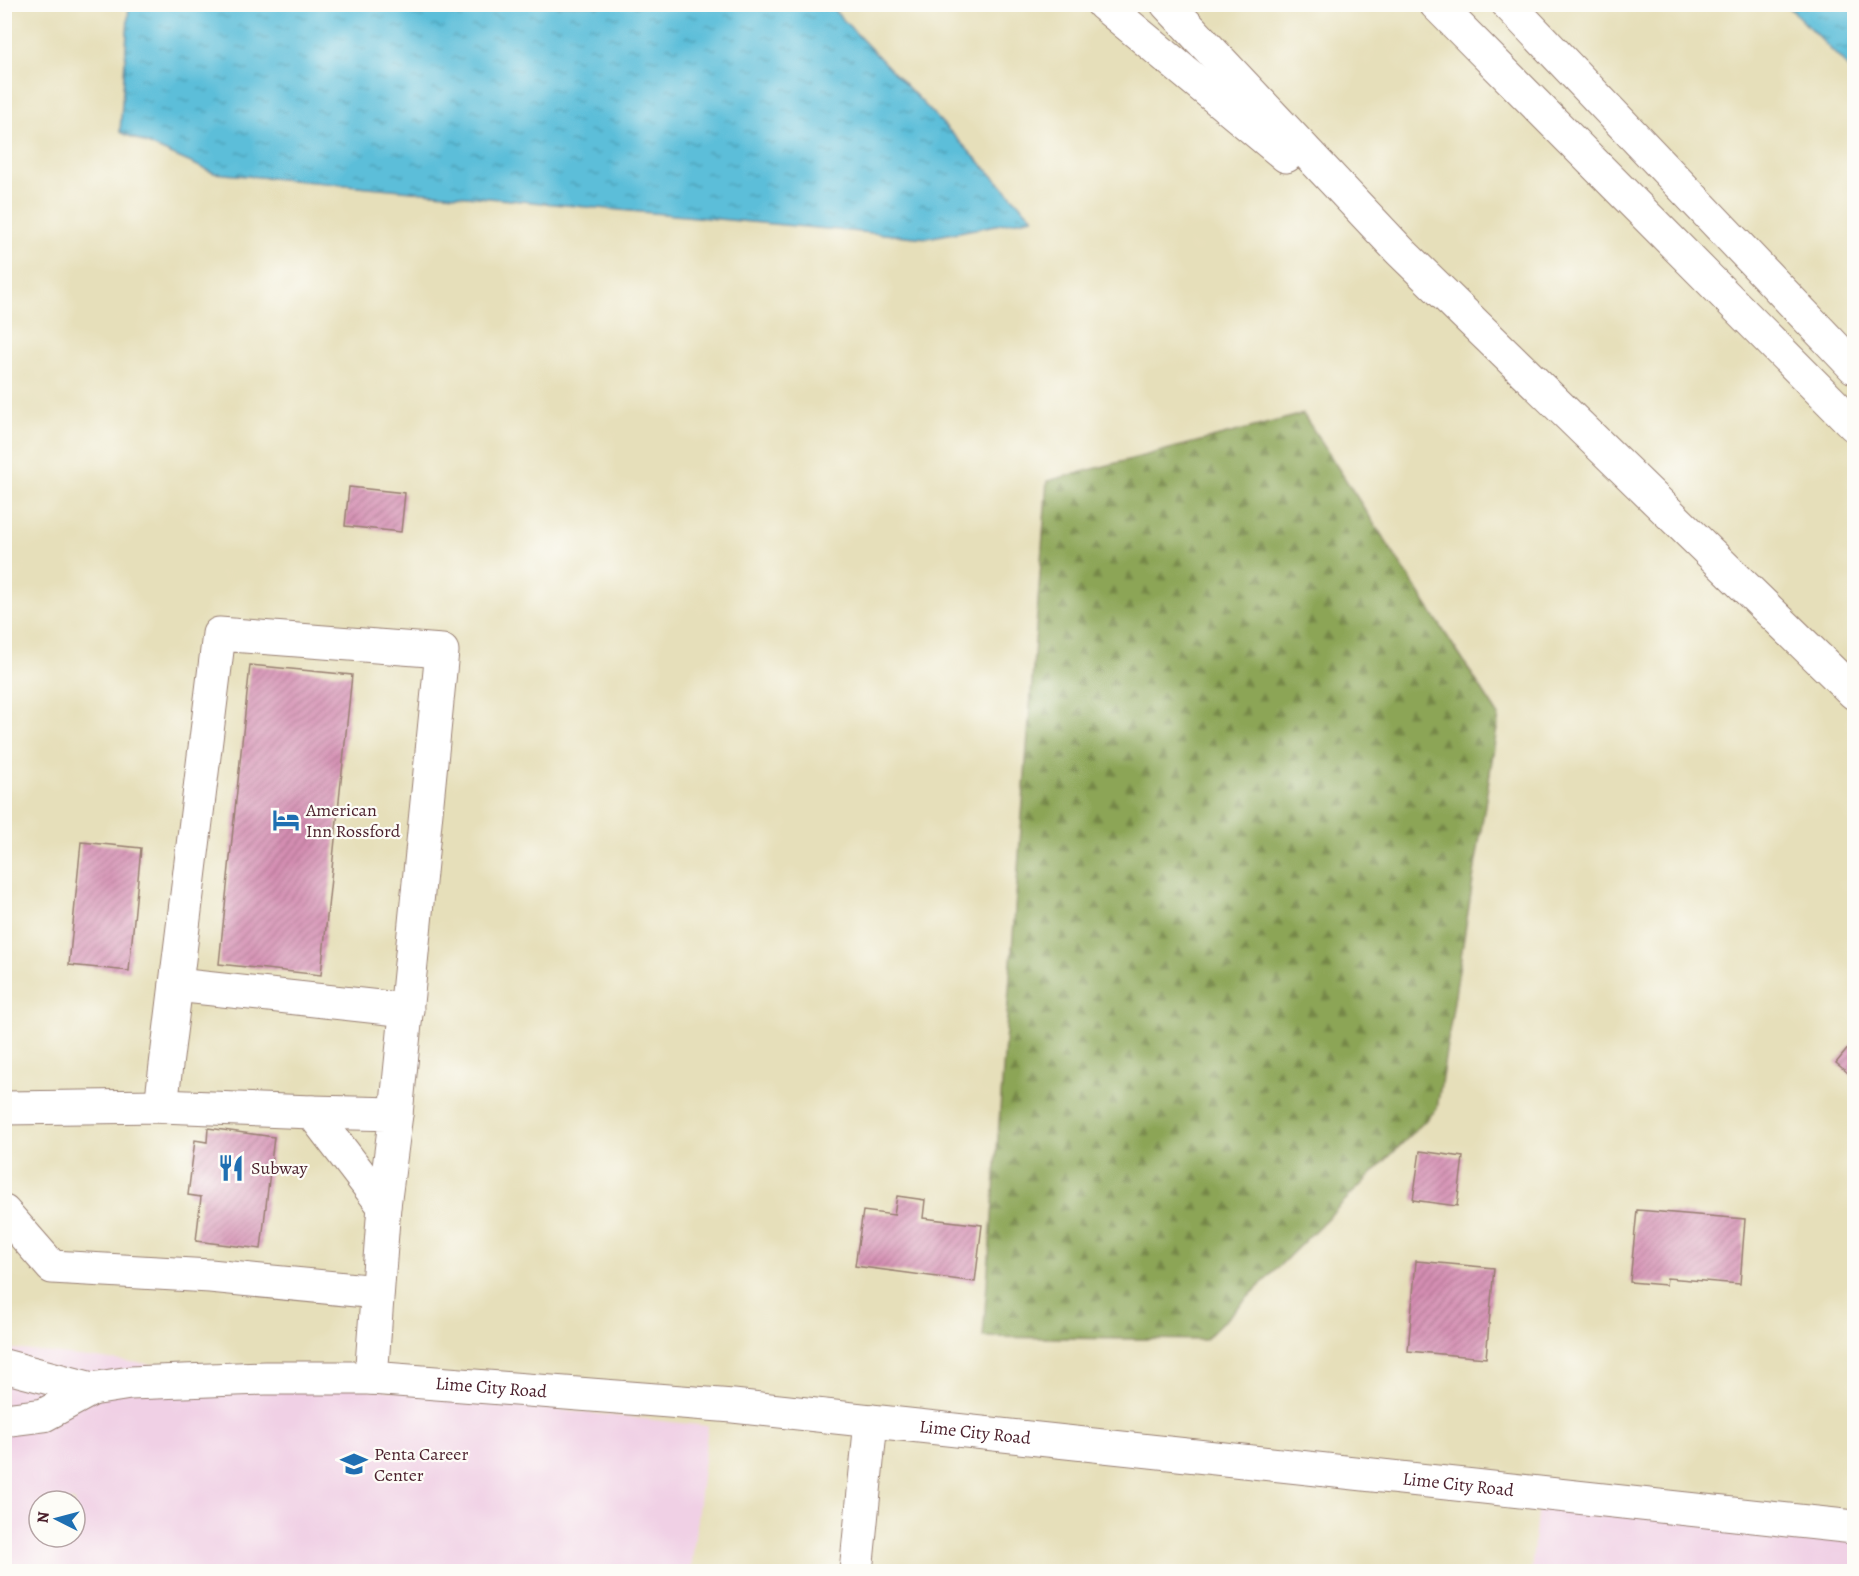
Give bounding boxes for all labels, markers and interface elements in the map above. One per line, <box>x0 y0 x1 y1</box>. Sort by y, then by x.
place label: American Inn Rossford <box>305 798 401 843</box>
hotel icon: American Inn Rossford <box>271 805 301 835</box>
restaurant icon: Subway <box>216 1153 246 1183</box>
place label: Subway <box>251 1156 309 1180</box>
street label: Lime City Road <box>434 1371 548 1404</box>
street label: Lime City Road <box>918 1414 1032 1450</box>
place label: Penta Career Center <box>374 1442 468 1487</box>
school or university icon: Penta Career Center <box>339 1449 369 1479</box>
street label: Lime City Road <box>1401 1466 1515 1502</box>
north arrow <box>27 1489 87 1549</box>
text: N <box>32 1510 55 1524</box>

